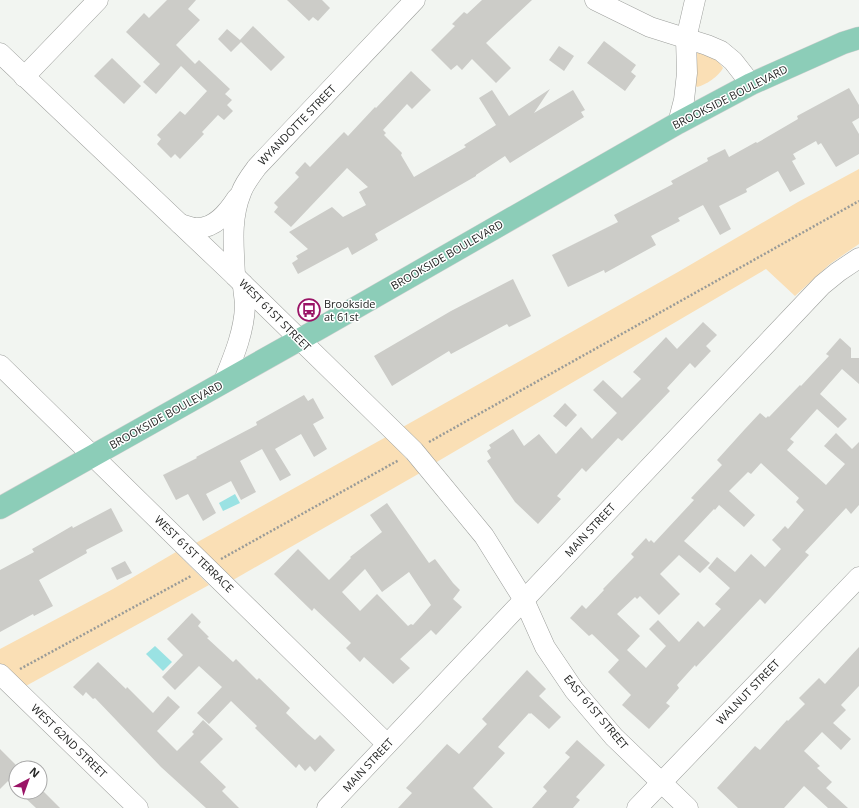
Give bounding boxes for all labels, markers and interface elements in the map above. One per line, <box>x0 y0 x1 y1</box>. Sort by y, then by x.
street label: BROOKSIDE BOULEVARD <box>670 61 790 132</box>
street label: WYANDOTTE STREET <box>254 81 339 168</box>
street label: BROOKSIDE BOULEVARD <box>388 216 506 293</box>
street label: WEST 61ST STREET <box>236 275 315 354</box>
place label: Brookside at 61st <box>324 296 376 324</box>
bus stop icon: Brookside at 61st <box>296 297 322 323</box>
street label: BROOKSIDE BOULEVARD <box>106 377 225 452</box>
street label: MAIN STREET <box>561 500 618 560</box>
street label: WEST 61ST TERRACE <box>152 512 237 595</box>
street label: WALNUT STREET <box>713 656 783 728</box>
street label: EAST 61ST STREET <box>561 671 632 752</box>
street label: WEST 62ND STREET <box>28 701 110 781</box>
street label: MAIN STREET <box>339 735 396 795</box>
north arrow <box>8 760 48 800</box>

